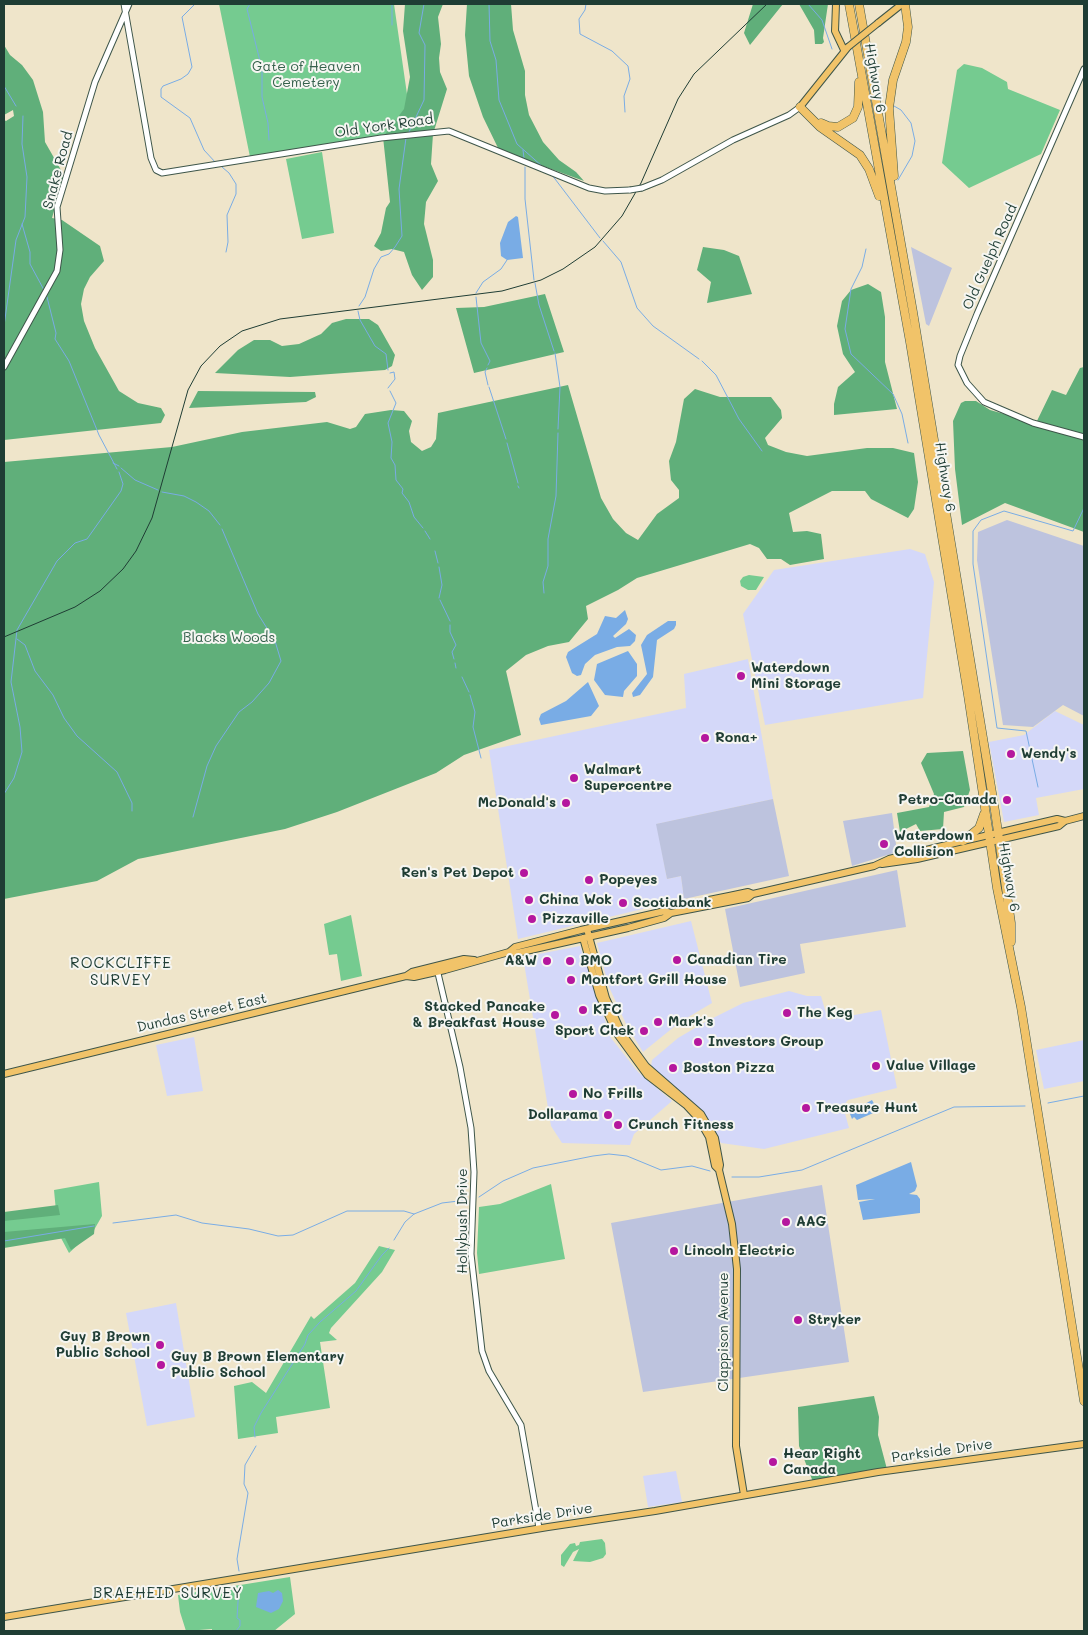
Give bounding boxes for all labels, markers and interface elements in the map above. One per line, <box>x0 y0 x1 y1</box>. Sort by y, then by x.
street label: Highway 6 <box>861 42 889 114</box>
park label: Gate of Heaven Cemetery <box>252 59 360 92</box>
street label: Old York Road <box>334 111 434 141</box>
street label: Snake Road <box>40 129 76 211</box>
street label: Old Guelph Road <box>959 201 1021 313</box>
street label: Highway 6 <box>931 441 959 513</box>
park label: Blacks Woods <box>183 630 275 646</box>
place label: Waterdown Mini Storage <box>751 660 841 692</box>
marker: Waterdown Mini Storage <box>735 670 747 682</box>
place label: Rona+ <box>715 730 758 746</box>
marker: Rona+ <box>699 732 711 744</box>
place label: Wendy's <box>1021 746 1077 762</box>
marker: Wendy's <box>1005 748 1017 760</box>
place label: Walmart Supercentre <box>584 762 672 794</box>
marker: Walmart Supercentre <box>568 772 580 784</box>
place label: Petro-Canada <box>898 792 997 808</box>
marker: Petro-Canada <box>1001 794 1013 806</box>
place label: McDonald's <box>478 795 556 811</box>
marker: McDonald's <box>560 797 572 809</box>
place label: Waterdown Collision <box>894 828 973 860</box>
marker: Waterdown Collision <box>878 838 890 850</box>
street label: Highway 6 <box>995 841 1023 913</box>
place label: Ren's Pet Depot <box>401 865 514 881</box>
marker: Ren's Pet Depot <box>518 867 530 879</box>
place label: Popeyes <box>599 872 657 888</box>
marker: Popeyes <box>583 874 595 886</box>
place label: China Wok <box>539 892 612 908</box>
marker: China Wok <box>523 894 535 906</box>
place label: Scotiabank <box>633 895 711 911</box>
marker: Scotiabank <box>617 897 629 909</box>
place label: Pizzaville <box>542 911 609 927</box>
marker: Pizzaville <box>526 913 538 925</box>
place label: Canadian Tire <box>687 952 787 968</box>
place label: A&W <box>505 953 537 969</box>
place label: BMO <box>580 953 612 969</box>
district label: ROCKCLIFFE SURVEY <box>69 954 173 989</box>
marker: Canadian Tire <box>671 954 683 966</box>
marker: A&W <box>541 955 553 967</box>
marker: BMO <box>564 955 576 967</box>
place label: Montfort Grill House <box>581 972 727 988</box>
marker: Montfort Grill House <box>565 974 577 986</box>
street label: Dundas Street East <box>135 990 269 1036</box>
place label: Stacked Pancake & Breakfast House <box>412 999 545 1032</box>
place label: KFC <box>593 1002 622 1018</box>
marker: KFC <box>577 1004 589 1016</box>
place label: The Keg <box>797 1005 853 1021</box>
marker: The Keg <box>781 1007 793 1019</box>
marker: Stacked Pancake & Breakfast House <box>549 1009 561 1021</box>
place label: Mark's <box>668 1014 714 1030</box>
marker: Mark's <box>652 1016 664 1028</box>
place label: Sport Chek <box>555 1023 634 1039</box>
marker: Sport Chek <box>638 1025 650 1037</box>
place label: Investors Group <box>708 1034 824 1050</box>
marker: Investors Group <box>692 1036 704 1048</box>
place label: Value Village <box>886 1058 976 1074</box>
place label: Boston Pizza <box>683 1060 774 1076</box>
marker: Value Village <box>870 1060 882 1072</box>
marker: Boston Pizza <box>667 1062 679 1074</box>
place label: No Frills <box>583 1086 643 1102</box>
marker: No Frills <box>567 1088 579 1100</box>
place label: Treasure Hunt <box>816 1100 918 1116</box>
marker: Treasure Hunt <box>800 1102 812 1114</box>
place label: Dollarama <box>528 1107 598 1123</box>
marker: Dollarama <box>602 1109 614 1121</box>
place label: Crunch Fitness <box>628 1117 734 1133</box>
marker: Crunch Fitness <box>612 1119 624 1131</box>
street label: Hollybush Drive <box>455 1168 471 1274</box>
place label: AAG <box>796 1214 826 1230</box>
marker: AAG <box>780 1216 792 1228</box>
place label: Lincoln Electric <box>684 1243 795 1259</box>
marker: Lincoln Electric <box>668 1245 680 1257</box>
street label: Clappison Avenue <box>716 1272 732 1392</box>
place label: Stryker <box>808 1312 861 1328</box>
marker: Stryker <box>792 1314 804 1326</box>
place label: Guy B Brown Public School <box>56 1329 150 1361</box>
marker: Guy B Brown Public School <box>154 1339 166 1351</box>
place label: Guy B Brown Elementary Public School <box>171 1349 344 1381</box>
marker: Guy B Brown Elementary Public School <box>155 1359 167 1371</box>
street label: Parkside Drive <box>890 1436 994 1466</box>
place label: Hear Right Canada <box>783 1446 861 1478</box>
marker: Hear Right Canada <box>767 1456 779 1468</box>
street label: Parkside Drive <box>490 1500 594 1532</box>
district label: BRAEHEID SURVEY <box>91 1584 245 1602</box>

